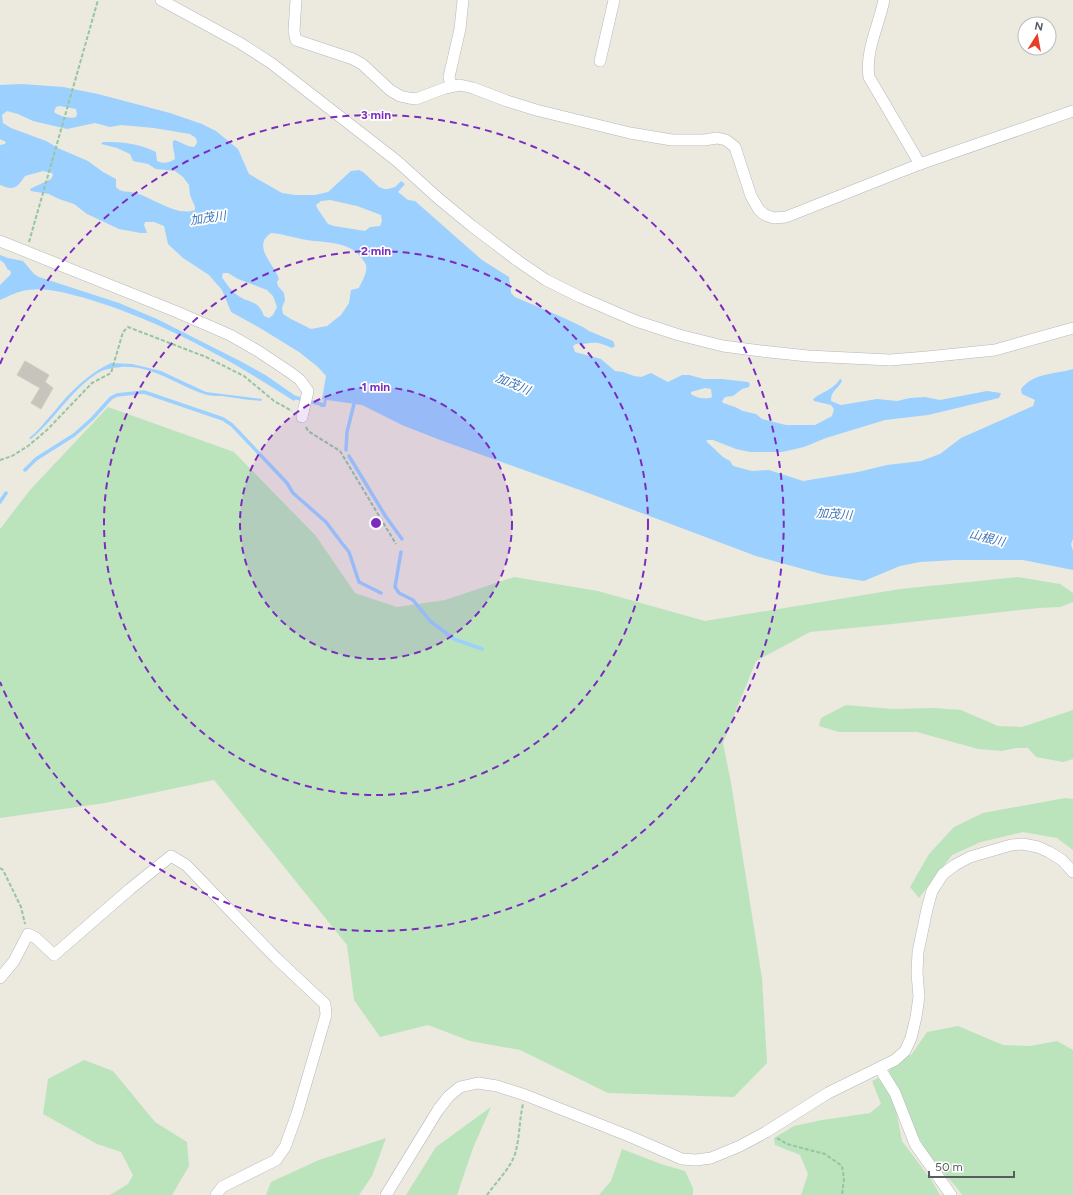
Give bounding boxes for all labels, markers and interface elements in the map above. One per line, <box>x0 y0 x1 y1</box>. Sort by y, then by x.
north arrow <box>1017 16 1057 56</box>
text: N <box>1033 19 1044 34</box>
text: 3 min <box>361 108 391 122</box>
water label: 加茂川 <box>189 208 229 227</box>
text: 2 min <box>361 244 391 258</box>
water label: 加茂川 <box>494 371 534 398</box>
text: 1 min <box>362 380 390 394</box>
water label: 加茂川 <box>816 506 854 522</box>
centre of rings <box>369 516 383 530</box>
water label: 山根川 <box>968 527 1008 550</box>
scale bar <box>929 1153 1014 1179</box>
text: 50 m <box>935 1160 963 1174</box>

